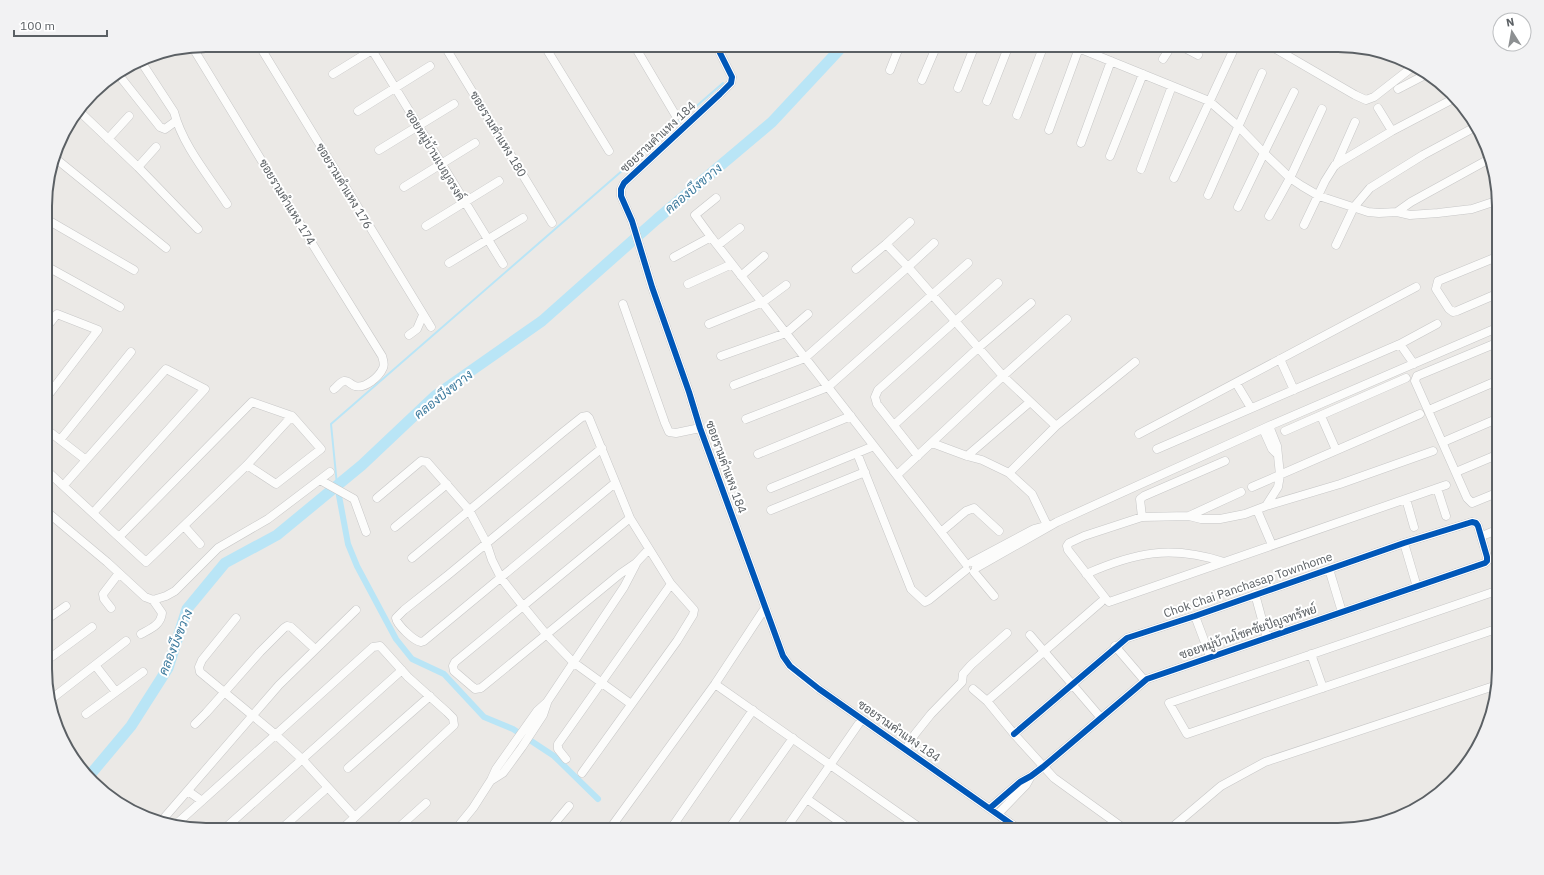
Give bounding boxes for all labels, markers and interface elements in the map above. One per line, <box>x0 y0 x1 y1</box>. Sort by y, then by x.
scale bar <box>14 12 107 38</box>
north arrow <box>1492 12 1532 52</box>
text: N <box>1505 15 1515 30</box>
text: 100 m <box>20 18 55 33</box>
street label: ซอยรามคำแหง 180 <box>467 88 530 180</box>
street label: ซอยรามคำแหง 184 <box>617 98 699 175</box>
street label: ซอยหมู่บ้านเบญจรงค์ <box>401 106 469 204</box>
street label: ซอยรามคำแหง 176 <box>313 140 376 232</box>
street label: ซอยรามคำแหง 174 <box>256 156 319 248</box>
water label: คลองบึงขวาง <box>661 159 726 217</box>
water label: คลองบึงขวาง <box>411 366 476 423</box>
street label: ซอยรามคำแหง 184 <box>703 418 750 515</box>
street label: Chok Chai Panchasap Townhome <box>1161 548 1335 621</box>
street label: ซอยหมู่บ้านโชคชัยปัญจทรัพย์ <box>1177 601 1319 663</box>
water label: คลองบึงขวาง <box>155 607 196 678</box>
street label: ซอยรามคำแหง 184 <box>855 696 944 765</box>

